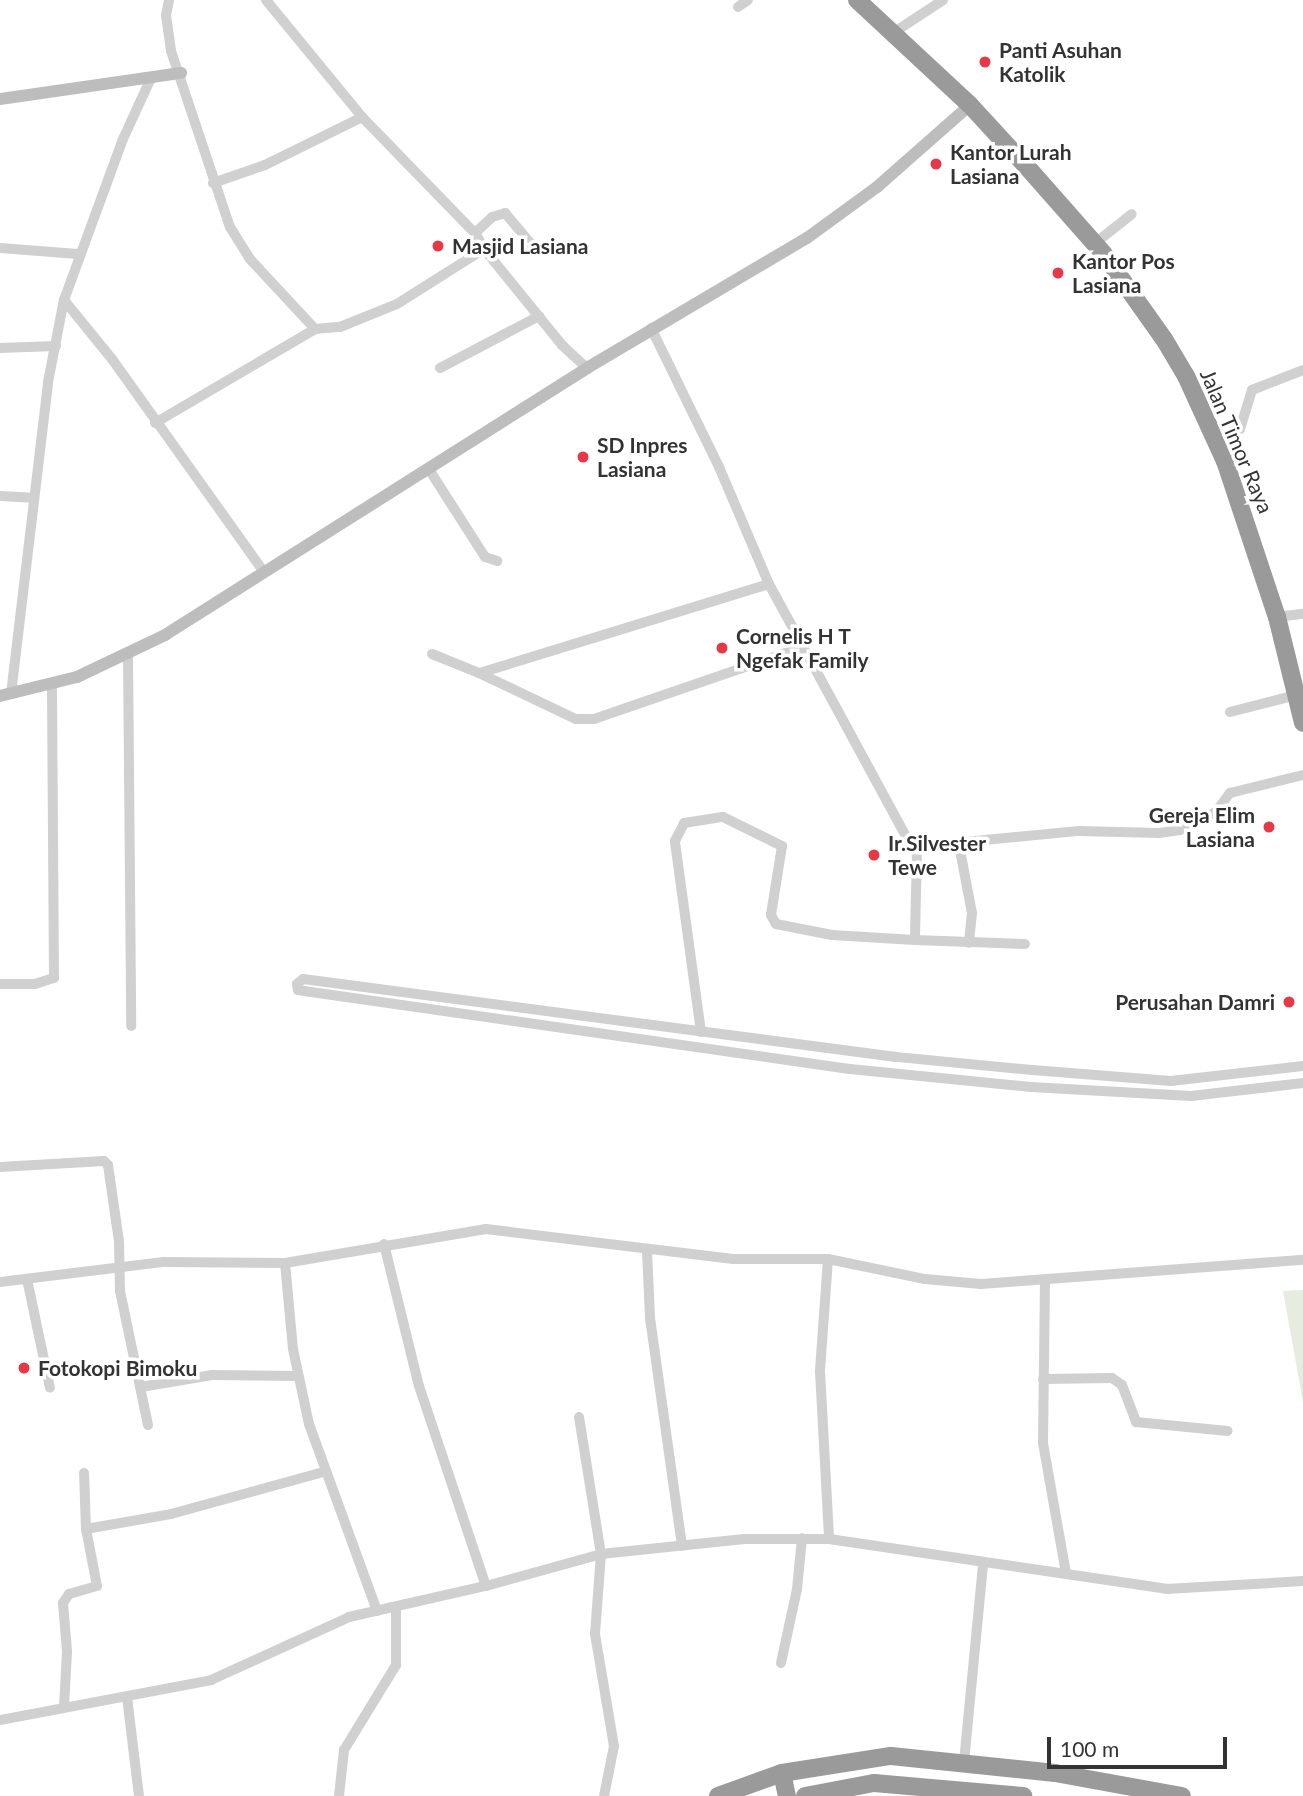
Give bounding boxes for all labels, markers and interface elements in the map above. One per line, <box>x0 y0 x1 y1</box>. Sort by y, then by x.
place label: Panti Asuhan Katolik <box>999 37 1123 87</box>
marker: Panti Asuhan Katolik <box>977 54 993 70</box>
place label: Kantor Lurah Lasiana <box>950 139 1072 189</box>
marker: Kantor Lurah Lasiana <box>928 156 944 172</box>
place label: Masjid Lasiana <box>452 233 588 259</box>
marker: Masjid Lasiana <box>430 238 446 254</box>
place label: Kantor Pos Lasiana <box>1072 248 1175 298</box>
marker: Kantor Pos Lasiana <box>1050 265 1066 281</box>
street label: Jalan Timor Raya <box>1195 365 1279 517</box>
place label: SD Inpres Lasiana <box>597 432 687 482</box>
marker: SD Inpres Lasiana <box>575 449 591 465</box>
place label: Cornelis H T Ngefak Family <box>736 623 869 673</box>
marker: Cornelis H T Ngefak Family <box>714 640 730 656</box>
place label: Gereja Elim Lasiana <box>1149 802 1255 852</box>
marker: Gereja Elim Lasiana <box>1261 819 1277 835</box>
place label: Ir.Silvester Tewe <box>888 830 986 880</box>
marker: Ir.Silvester Tewe <box>866 847 882 863</box>
place label: Perusahan Damri <box>1115 989 1275 1015</box>
marker: Perusahan Damri <box>1281 994 1297 1010</box>
place label: Fotokopi Bimoku <box>38 1355 197 1381</box>
marker: Fotokopi Bimoku <box>16 1360 32 1376</box>
scale bar <box>1051 1722 1231 1766</box>
text: 100 m <box>1060 1736 1119 1761</box>

